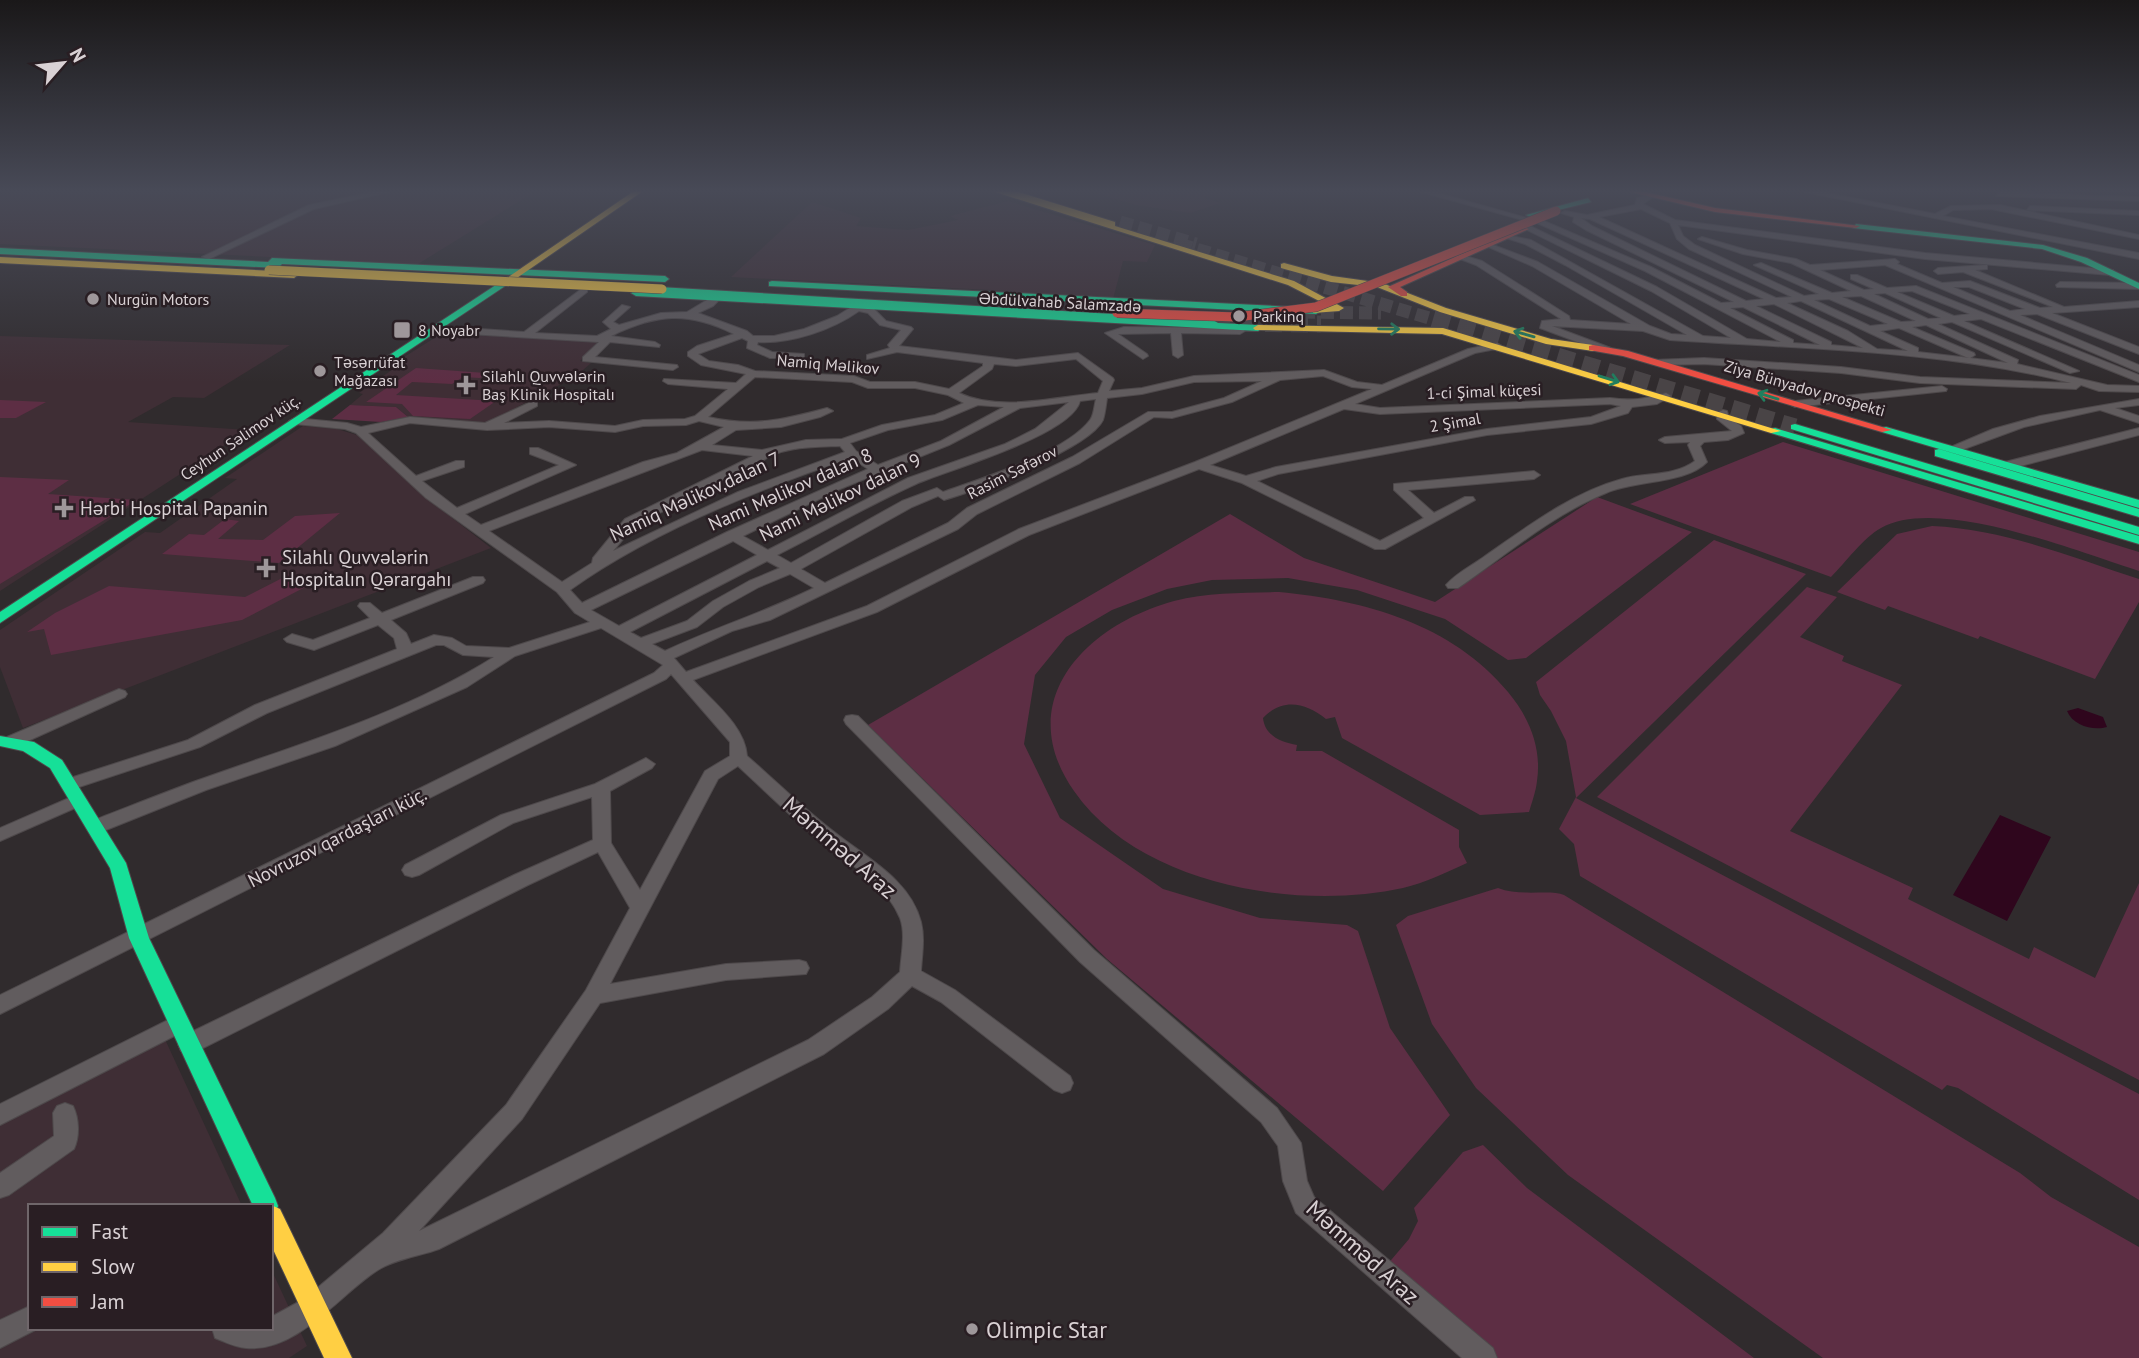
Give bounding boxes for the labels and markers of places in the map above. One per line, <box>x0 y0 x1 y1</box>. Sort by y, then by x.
place label: Nurgün Motors <box>107 289 210 309</box>
marker: Nurgün Motors <box>85 291 101 307</box>
place label: Parkinq <box>1253 306 1304 326</box>
marker: Parkinq <box>1231 308 1247 324</box>
marker: 8 Noyabr <box>392 320 412 340</box>
place label: 8 Noyabr <box>418 320 480 340</box>
place label: Təsərrüfat Mağazası <box>334 352 406 390</box>
marker: Təsərrüfat Mağazası <box>312 363 328 379</box>
place label: Silahlı Quvvələrin Baş Klinik Hospitalı <box>482 366 615 404</box>
marker: Silahlı Quvvələrin Baş Klinik Hospitalı <box>456 375 476 395</box>
place label: Hərbi Hospital Papanin <box>80 496 268 520</box>
marker: Hərbi Hospital Papanin <box>54 498 74 518</box>
place label: Silahlı Quvvələrin Hospitalın Qərargahı <box>282 545 451 591</box>
marker: Silahlı Quvvələrin Hospitalın Qərargahı <box>256 558 276 578</box>
place label: Olimpic Star <box>986 1315 1107 1344</box>
marker: Olimpic Star <box>964 1321 980 1337</box>

